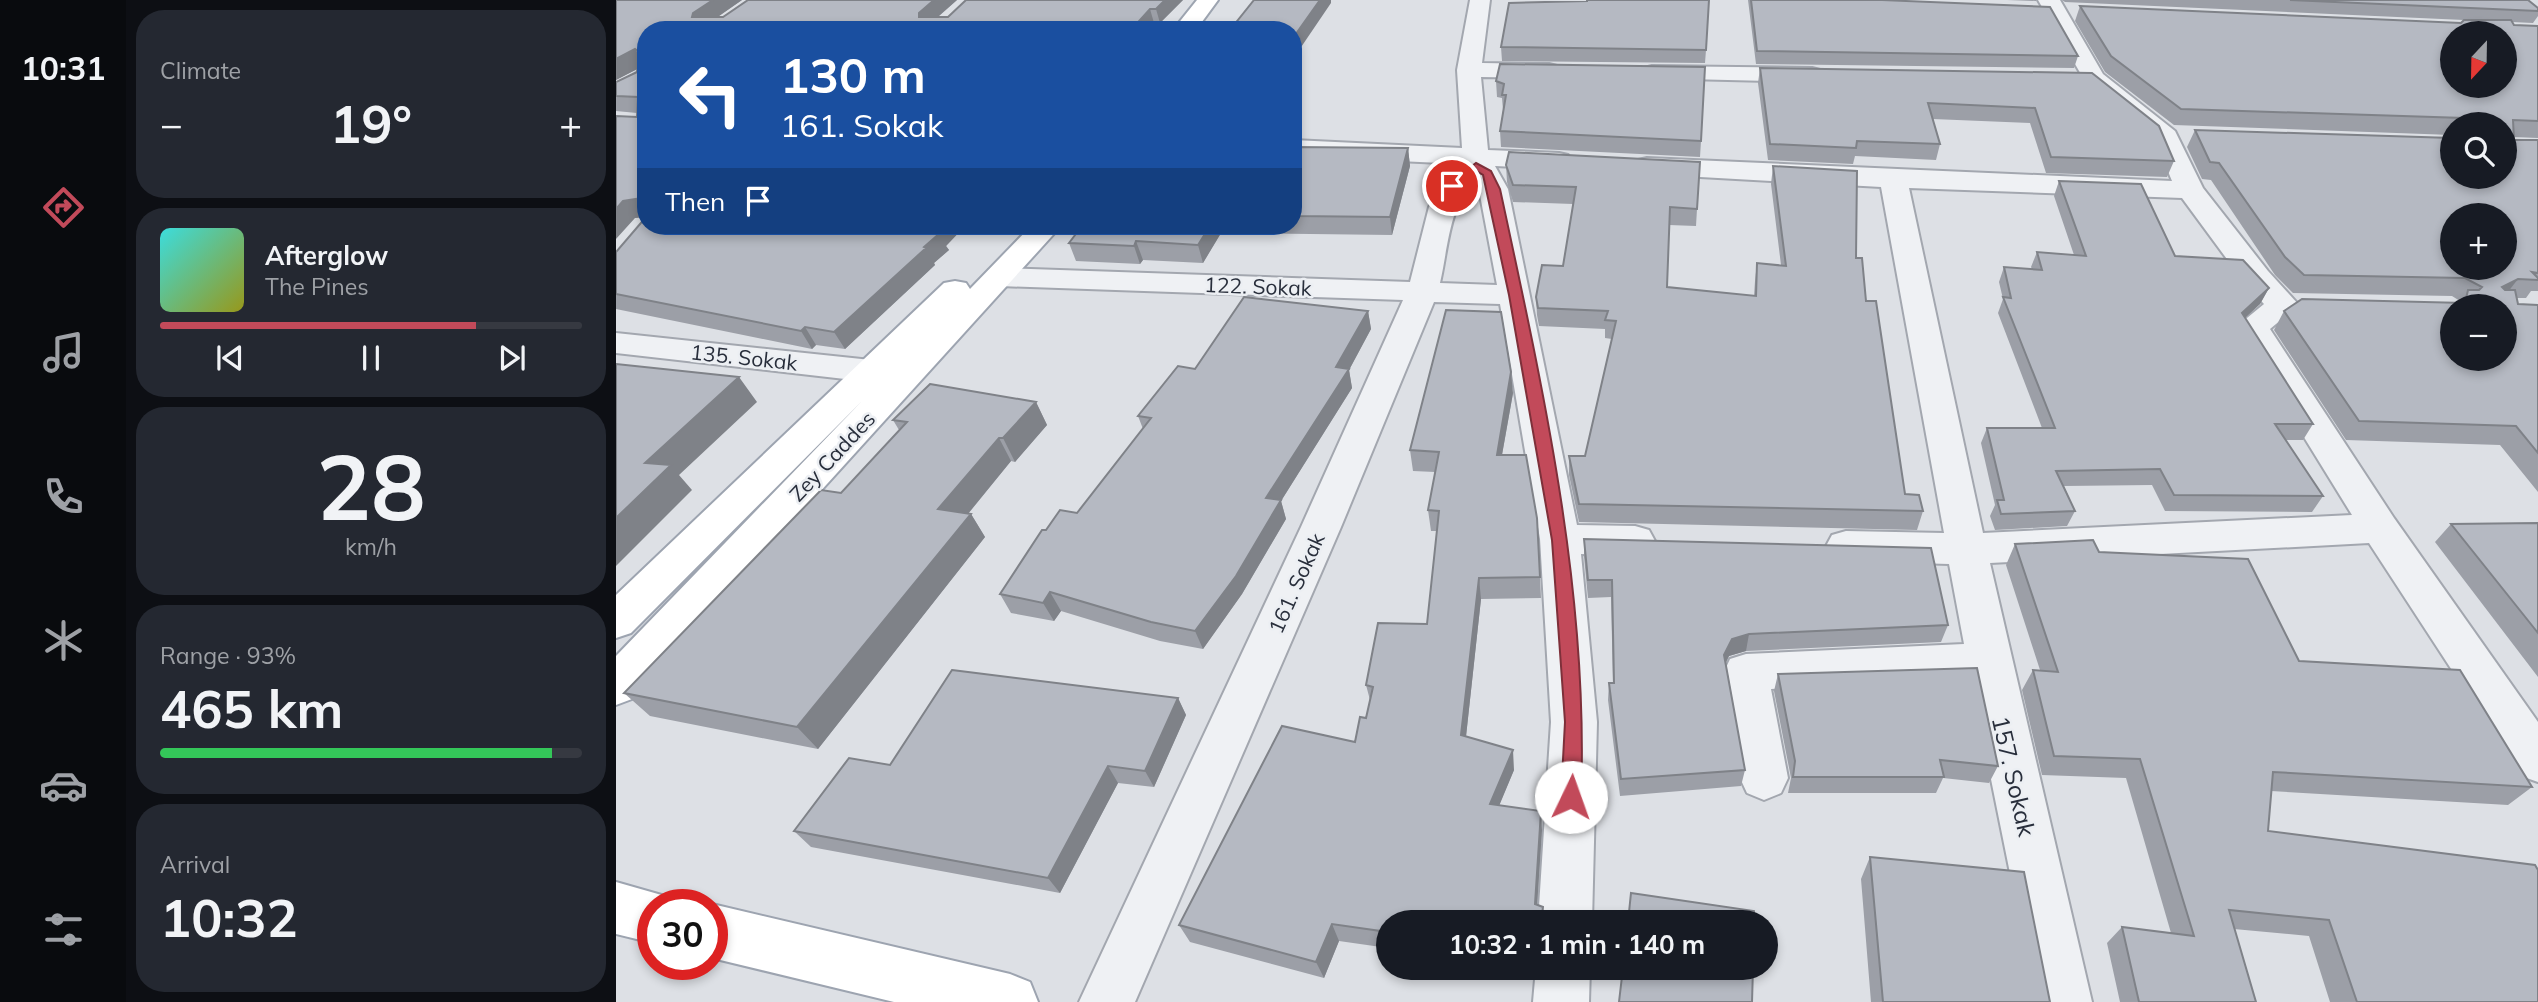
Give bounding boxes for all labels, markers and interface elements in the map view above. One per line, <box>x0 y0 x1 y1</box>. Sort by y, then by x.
north arrow <box>2440 21 2516 98</box>
map controls <box>2440 21 2517 371</box>
text: 130 m <box>780 44 926 105</box>
text: 10:31 <box>21 48 105 88</box>
icon: left <box>665 49 756 140</box>
text: Climate <box>160 56 241 85</box>
text: 19° <box>330 91 412 156</box>
text: − <box>160 100 183 148</box>
text: + <box>559 100 582 148</box>
text: 161. Sokak <box>780 105 943 145</box>
button: search <box>2440 112 2517 189</box>
pin <box>1422 156 1482 216</box>
icon: arrive <box>1433 167 1471 205</box>
icon: arrive <box>739 182 777 220</box>
icon: directions <box>39 183 88 232</box>
text: Then <box>665 185 725 218</box>
button: + <box>2440 203 2517 280</box>
text: Afterglow <box>265 239 388 272</box>
street label: 122. Sokak <box>1204 271 1312 301</box>
text: The Pines <box>265 272 369 301</box>
button: − <box>2440 294 2517 371</box>
icon: music <box>39 328 88 377</box>
street label: 135. Sokak <box>689 338 799 376</box>
icon: previous <box>211 339 249 377</box>
icon: pause <box>352 339 390 377</box>
icon: next <box>493 339 531 377</box>
street label: Zey Caddes <box>784 406 880 506</box>
text: 28 <box>316 429 426 543</box>
icon: phone <box>39 472 88 521</box>
street label: 161. Sokak <box>1262 529 1330 637</box>
text: km/h <box>345 532 397 561</box>
icon: climate <box>39 616 88 665</box>
text: Range · 93% <box>160 641 296 670</box>
text: 465 km <box>160 676 343 741</box>
street label: 157. Sokak <box>1986 713 2043 840</box>
position arrow <box>1534 760 1608 834</box>
icon: car <box>39 761 88 810</box>
text: Arrival <box>160 850 230 879</box>
text: 10:32 <box>160 885 298 950</box>
speed limit sign: 30 <box>637 889 728 980</box>
icon: filters <box>39 905 88 954</box>
text: 10:32 · 1 min · 140 m <box>1449 928 1705 961</box>

